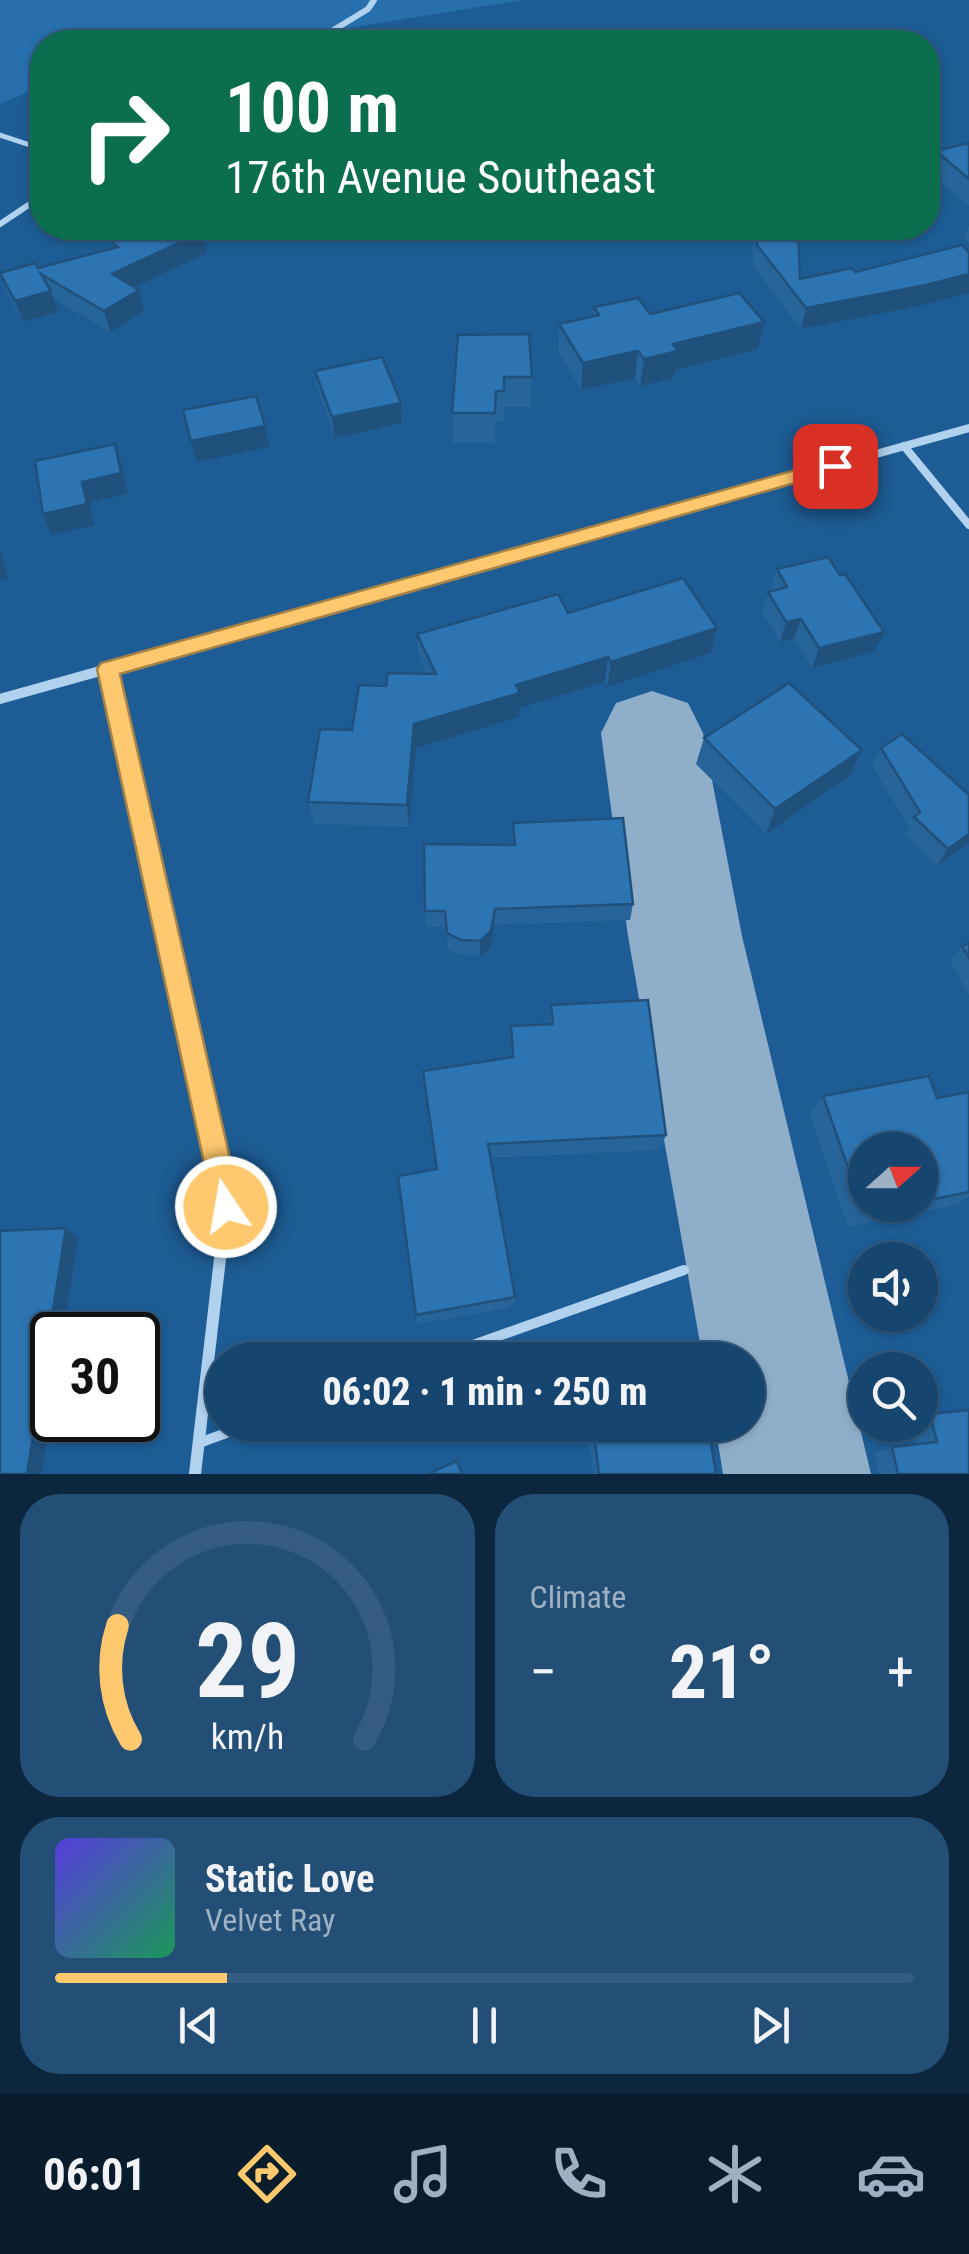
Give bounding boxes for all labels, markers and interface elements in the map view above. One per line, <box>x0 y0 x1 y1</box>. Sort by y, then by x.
text: 100 m <box>225 67 399 149</box>
icon: right <box>60 70 190 200</box>
text: 176th Avenue Southeast <box>225 151 656 204</box>
pin <box>793 424 878 509</box>
icon: arrive <box>808 439 863 494</box>
north arrow <box>848 1132 938 1222</box>
map controls <box>848 1132 938 1442</box>
position arrow <box>174 1155 278 1259</box>
button: sound <box>848 1242 938 1332</box>
speed limit sign: 30 <box>30 1312 160 1442</box>
button: search <box>848 1352 938 1442</box>
text: 06:02 · 1 min · 250 m <box>323 1370 647 1414</box>
text: Climate <box>530 1578 626 1616</box>
text: 29 <box>195 1601 300 1722</box>
text: 21° <box>669 1628 775 1716</box>
text: − <box>530 1640 557 1704</box>
text: + <box>887 1640 914 1704</box>
text: km/h <box>210 1716 284 1758</box>
text: Static Love <box>205 1857 374 1901</box>
text: Velvet Ray <box>205 1901 335 1939</box>
icon: previous <box>171 1998 226 2053</box>
icon: pause <box>457 1998 512 2053</box>
icon: next <box>743 1998 798 2053</box>
icon: directions <box>232 2139 302 2209</box>
icon: music <box>388 2139 458 2209</box>
icon: phone <box>544 2139 614 2209</box>
icon: climate <box>700 2139 770 2209</box>
icon: car <box>856 2139 926 2209</box>
text: 06:01 <box>43 2148 146 2201</box>

